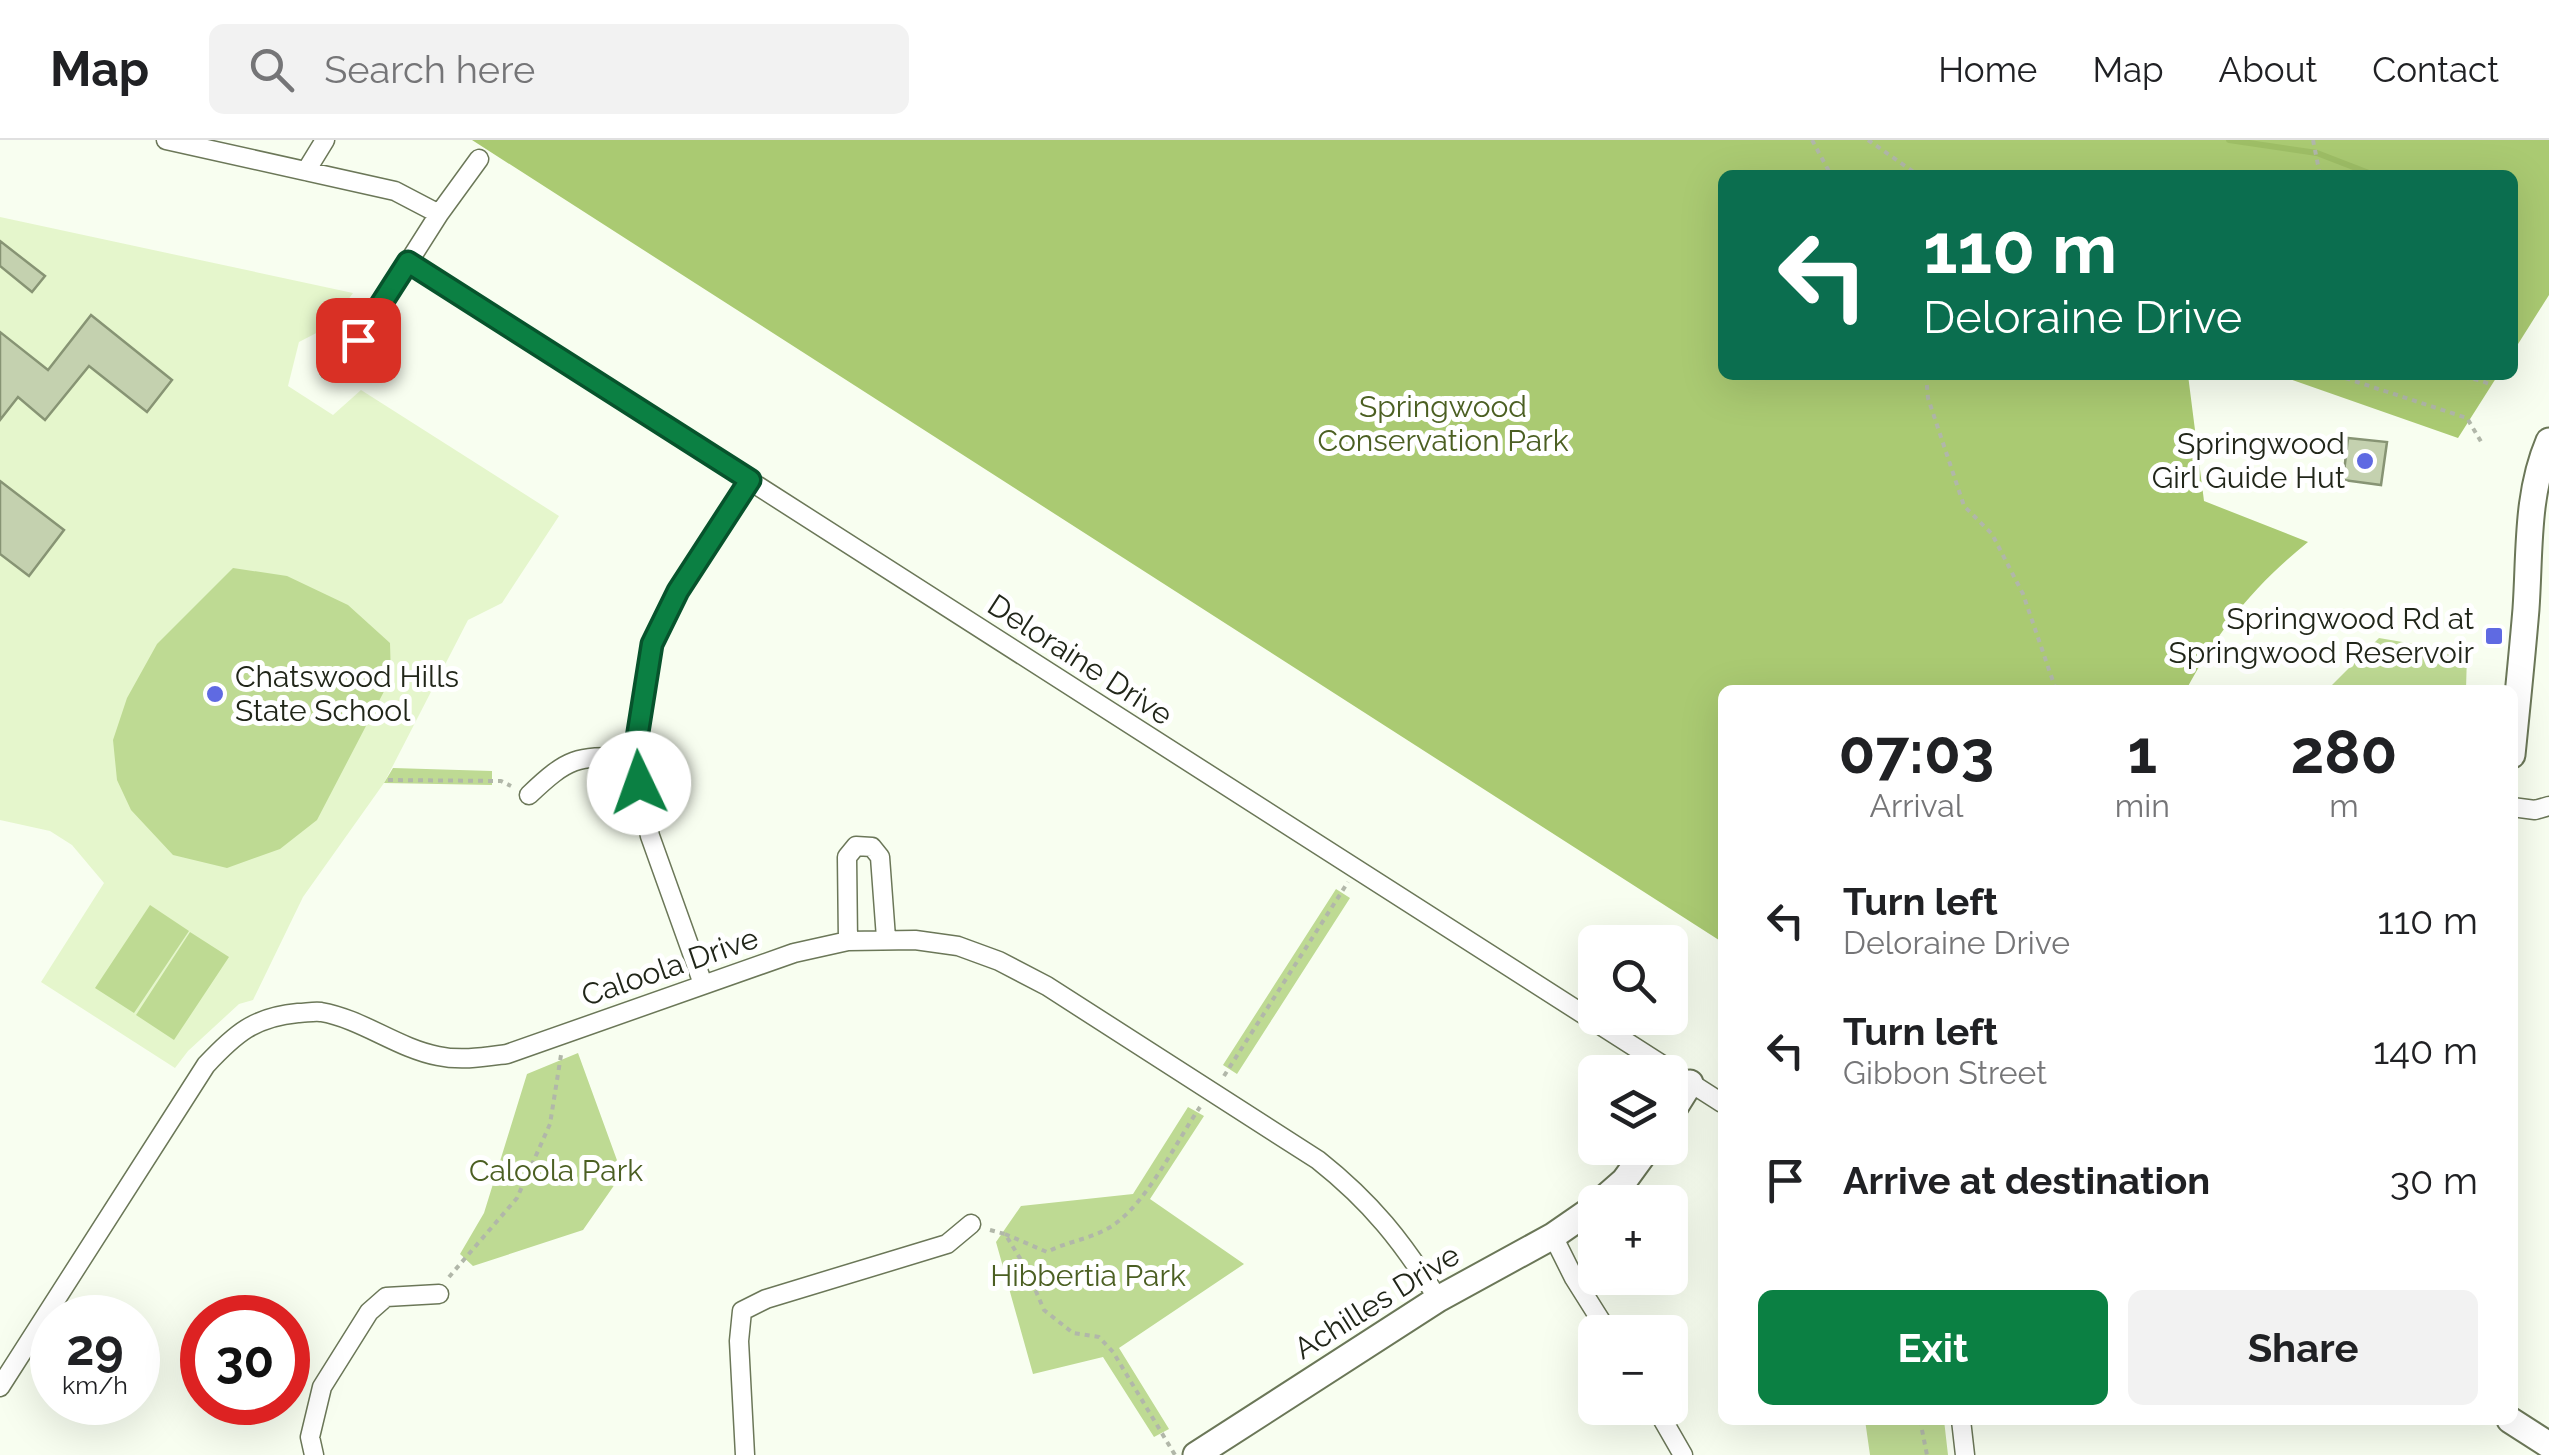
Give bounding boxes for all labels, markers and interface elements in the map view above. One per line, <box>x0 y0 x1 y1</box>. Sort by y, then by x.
search box <box>209 24 909 114</box>
text: Map <box>50 41 149 97</box>
icon: search <box>244 42 299 97</box>
text: Search here <box>324 47 535 92</box>
text: Home <box>1938 49 2037 90</box>
text: Map <box>2092 49 2164 90</box>
text: About <box>2219 49 2317 90</box>
text: Contact <box>2372 49 2499 90</box>
text: 110 m <box>1923 207 2117 289</box>
icon: left <box>1758 210 1888 340</box>
text: Deloraine Drive <box>1923 291 2242 344</box>
pin <box>316 298 401 383</box>
icon: arrive <box>331 313 386 368</box>
park label: Springwood Conservation Park <box>1317 389 1569 458</box>
place label: Springwood Girl Guide Hut <box>2152 426 2345 495</box>
marker: Springwood Girl Guide Hut <box>2354 450 2376 472</box>
street label: Deloraine Drive <box>982 587 1179 732</box>
place label: Springwood Rd at Springwood Reservoir <box>2169 601 2474 670</box>
marker: Springwood Rd at Springwood Reservoir <box>2483 625 2505 647</box>
place label: Chatswood Hills State School <box>235 659 459 728</box>
marker: Chatswood Hills State School <box>204 683 226 705</box>
text: 07:03 <box>1839 717 1994 787</box>
text: 1 <box>2128 717 2157 787</box>
text: 280 <box>2290 717 2397 787</box>
position arrow <box>587 731 691 835</box>
text: Arrival <box>1869 787 1963 824</box>
text: min <box>2115 787 2170 824</box>
text: m <box>2329 787 2359 824</box>
text: Turn left <box>1843 879 1998 924</box>
icon: left <box>1758 893 1813 948</box>
text: 110 m <box>2378 898 2478 943</box>
street label: Caloola Drive <box>577 920 763 1013</box>
text: Deloraine Drive <box>1843 924 2070 961</box>
map controls <box>1578 925 1688 1425</box>
button: search <box>1578 925 1688 1035</box>
text: Turn left <box>1843 1009 1998 1054</box>
icon: left <box>1758 1023 1813 1078</box>
text: 140 m <box>2373 1028 2478 1073</box>
text: Gibbon Street <box>1843 1054 2047 1091</box>
button: layers <box>1578 1055 1688 1165</box>
park label: Caloola Park <box>469 1153 643 1188</box>
icon: arrive <box>1758 1153 1813 1208</box>
text: Arrive at destination <box>1843 1158 2210 1203</box>
text: 30 m <box>2390 1158 2478 1203</box>
button: + <box>1578 1185 1688 1295</box>
street label: Achilles Drive <box>1288 1237 1466 1366</box>
park label: Hibbertia Park <box>990 1258 1186 1293</box>
button: Exit <box>1758 1290 2108 1405</box>
button: Share <box>2128 1290 2478 1405</box>
speed limit sign: 30 <box>180 1295 310 1425</box>
button: − <box>1578 1315 1688 1425</box>
text: 29 <box>66 1318 124 1377</box>
text: km/h <box>62 1370 128 1400</box>

